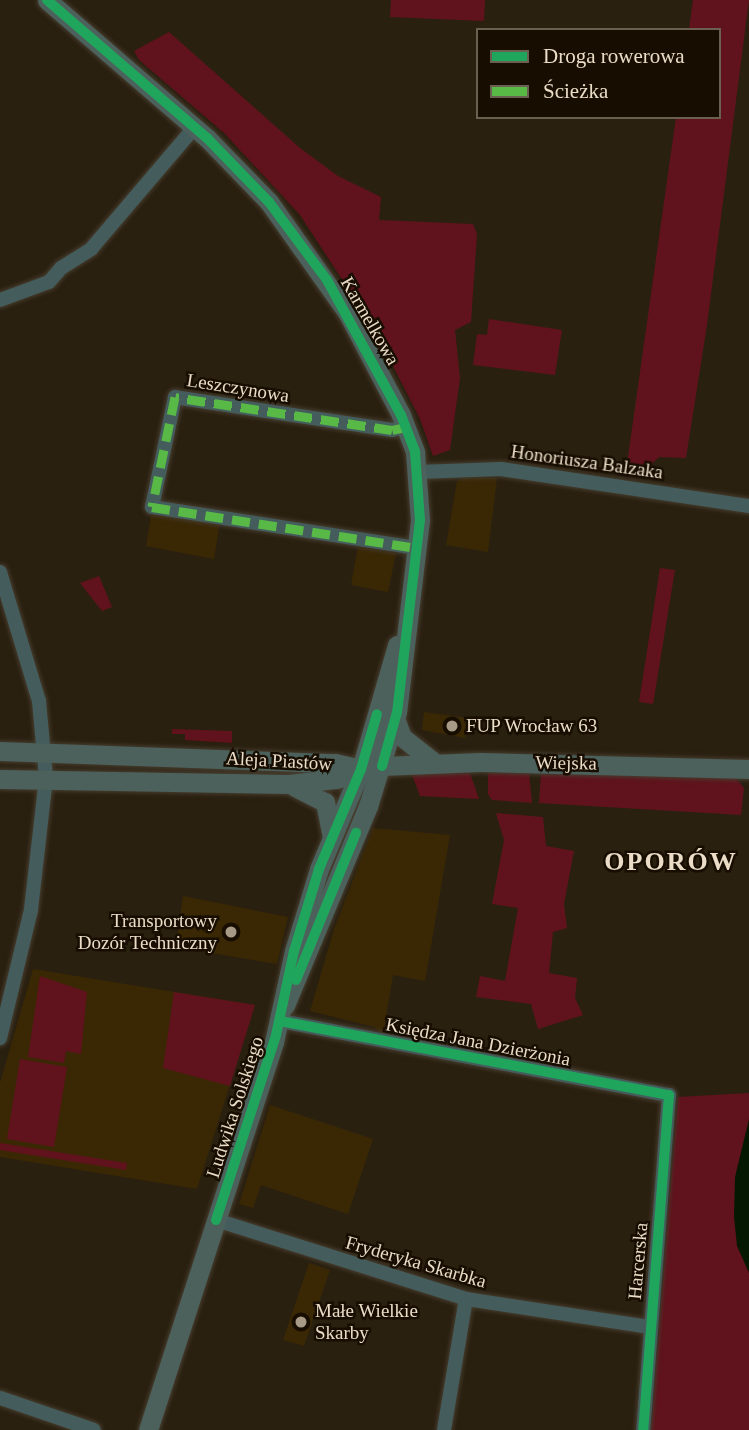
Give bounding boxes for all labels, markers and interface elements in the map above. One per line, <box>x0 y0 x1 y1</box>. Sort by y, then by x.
legend <box>476 28 721 119</box>
text: Droga rowerowa <box>543 44 685 68</box>
text: Ścieżka <box>543 79 608 103</box>
street label: Karmelkowa <box>336 273 404 369</box>
street label: Leszczynowa <box>185 369 291 407</box>
street label: Honoriusza Balzaka <box>509 440 665 484</box>
place label: FUP Wrocław 63 <box>466 715 598 737</box>
marker: FUP Wrocław 63 <box>444 718 460 734</box>
street label: Aleja Piastów <box>225 747 333 775</box>
street label: Wiejska <box>535 751 597 775</box>
district label: OPORÓW <box>605 846 737 878</box>
place label: Transportowy Dozór Techniczny <box>77 910 217 954</box>
marker: Transportowy Dozór Techniczny <box>223 924 239 940</box>
street label: Księdza Jana Dzierżonia <box>384 1013 572 1071</box>
street label: Ludwika Solskiego <box>201 1033 269 1181</box>
street label: Harcerska <box>623 1222 653 1300</box>
street label: Fryderyka Skarbka <box>343 1231 489 1293</box>
place label: Małe Wielkie Skarby <box>315 1300 418 1344</box>
marker: Małe Wielkie Skarby <box>293 1314 309 1330</box>

